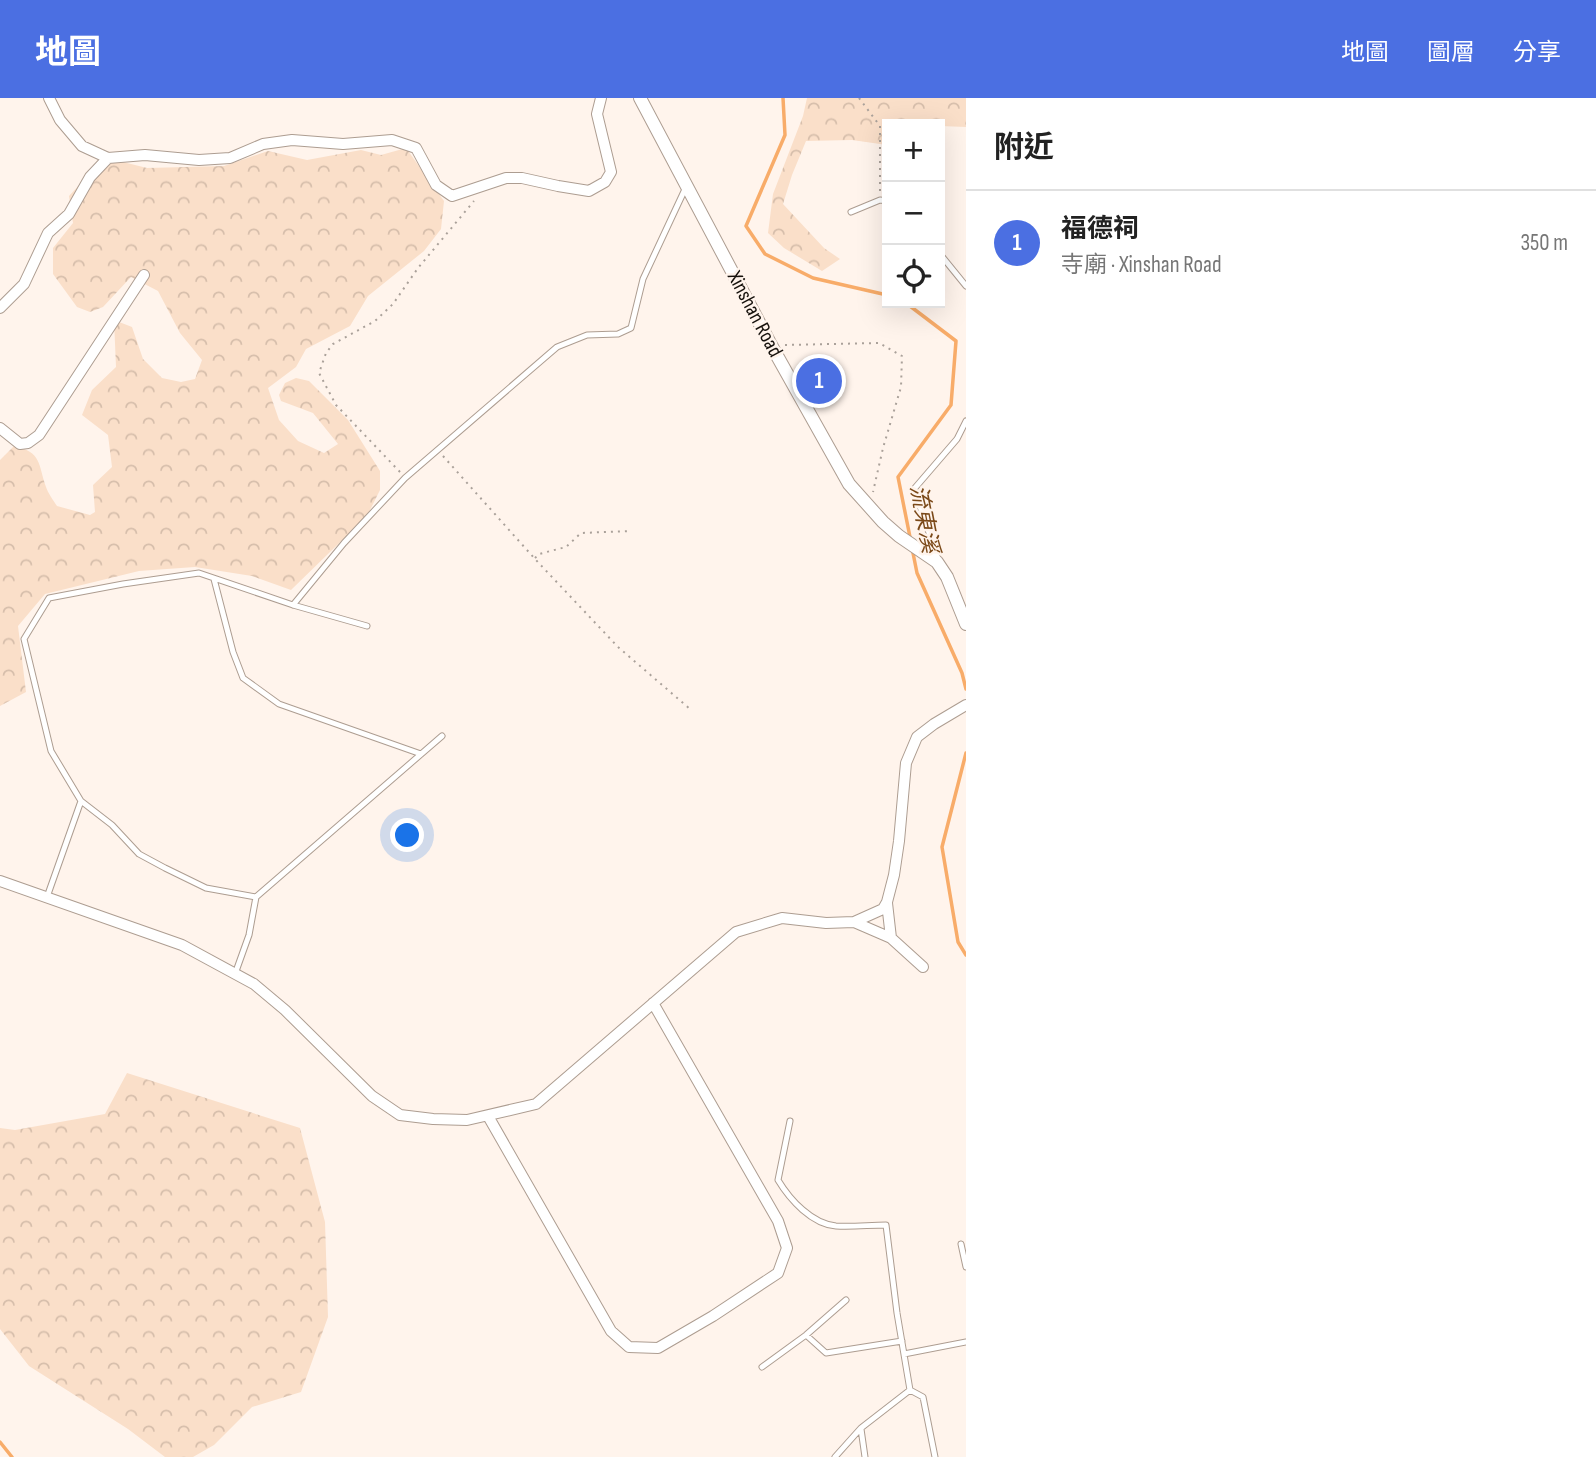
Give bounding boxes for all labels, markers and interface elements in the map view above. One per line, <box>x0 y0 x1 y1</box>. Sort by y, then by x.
text: 地圖 <box>35 33 101 73</box>
text: 地圖 <box>1341 38 1389 67</box>
text: 圖層 <box>1427 38 1475 67</box>
text: 分享 <box>1513 38 1561 67</box>
map controls <box>882 119 945 308</box>
button: + <box>882 119 945 182</box>
text: 附近 <box>994 130 1054 166</box>
button: − <box>882 182 945 245</box>
text: 福德祠 <box>1061 214 1139 245</box>
text: 1 <box>1012 229 1022 257</box>
text: 350 m <box>1520 229 1568 257</box>
button: locate <box>882 245 945 308</box>
text: 寺廟 · Xinshan Road <box>1061 251 1222 279</box>
street label: Xinshan Road <box>722 266 788 361</box>
pin: 1 <box>796 355 842 407</box>
water label: 流東溪 <box>904 482 945 558</box>
your location <box>390 818 424 852</box>

